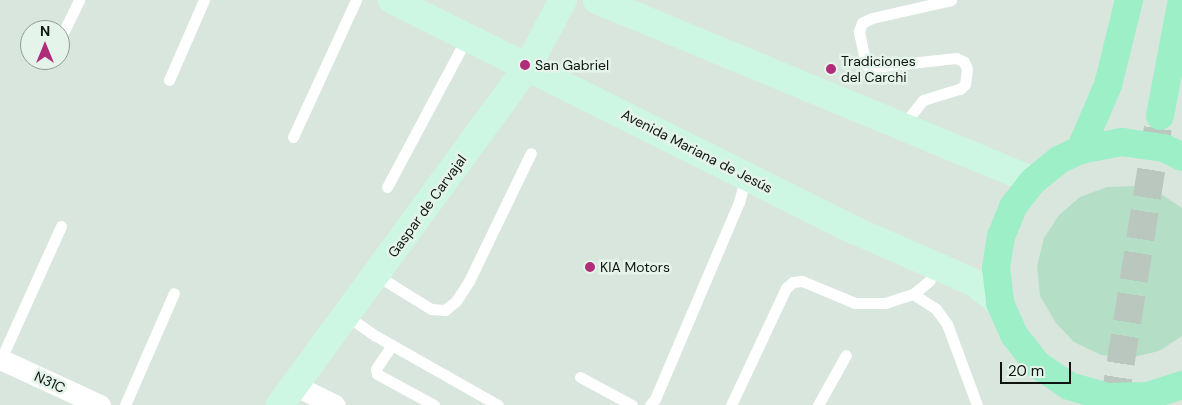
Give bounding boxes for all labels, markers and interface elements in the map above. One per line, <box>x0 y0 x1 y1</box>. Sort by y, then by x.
north arrow <box>20 20 70 70</box>
text: N <box>40 22 50 40</box>
place label: Tradiciones del Carchi <box>841 53 916 85</box>
place label: San Gabriel <box>535 57 609 73</box>
marker: San Gabriel <box>519 59 531 71</box>
marker: Tradiciones del Carchi <box>825 63 837 75</box>
street label: Avenida Mariana de Jesús <box>619 105 775 197</box>
street label: Gaspar de Carvajal <box>384 151 470 261</box>
place label: KIA Motors <box>600 259 670 275</box>
marker: KIA Motors <box>584 261 596 273</box>
scale bar <box>1002 352 1073 384</box>
text: 20 m <box>1008 361 1044 381</box>
street label: N31C <box>32 368 68 396</box>

